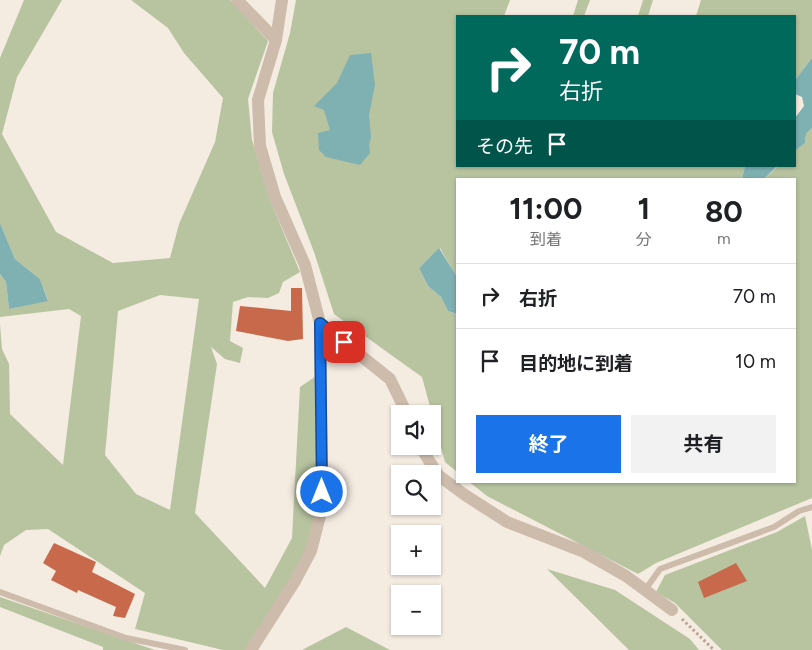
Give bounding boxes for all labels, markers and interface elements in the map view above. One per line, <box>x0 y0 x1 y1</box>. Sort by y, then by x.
text: 70 m <box>559 31 640 73</box>
icon: right <box>476 35 541 100</box>
text: 右折 <box>559 78 603 105</box>
icon: arrive <box>543 130 571 158</box>
text: その先 <box>476 135 533 158</box>
text: 11:00 <box>509 190 582 227</box>
text: 1 <box>637 190 650 227</box>
text: 80 <box>705 193 743 230</box>
text: m <box>717 229 731 248</box>
text: 到着 <box>530 230 562 249</box>
text: 分 <box>636 230 652 249</box>
icon: right <box>476 282 504 310</box>
text: 70 m <box>733 285 776 308</box>
text: 右折 <box>519 287 557 310</box>
pin <box>323 321 365 363</box>
icon: arrive <box>330 328 358 356</box>
icon: arrive <box>476 347 504 375</box>
text: 10 m <box>735 350 776 373</box>
text: 目的地に到着 <box>519 352 633 375</box>
map controls <box>391 405 441 635</box>
button: sound <box>391 405 441 455</box>
button: 終了 <box>476 415 621 473</box>
button: 共有 <box>631 415 776 473</box>
position arrow <box>295 465 347 517</box>
button: search <box>391 465 441 515</box>
button: + <box>391 525 441 575</box>
button: − <box>391 585 441 635</box>

